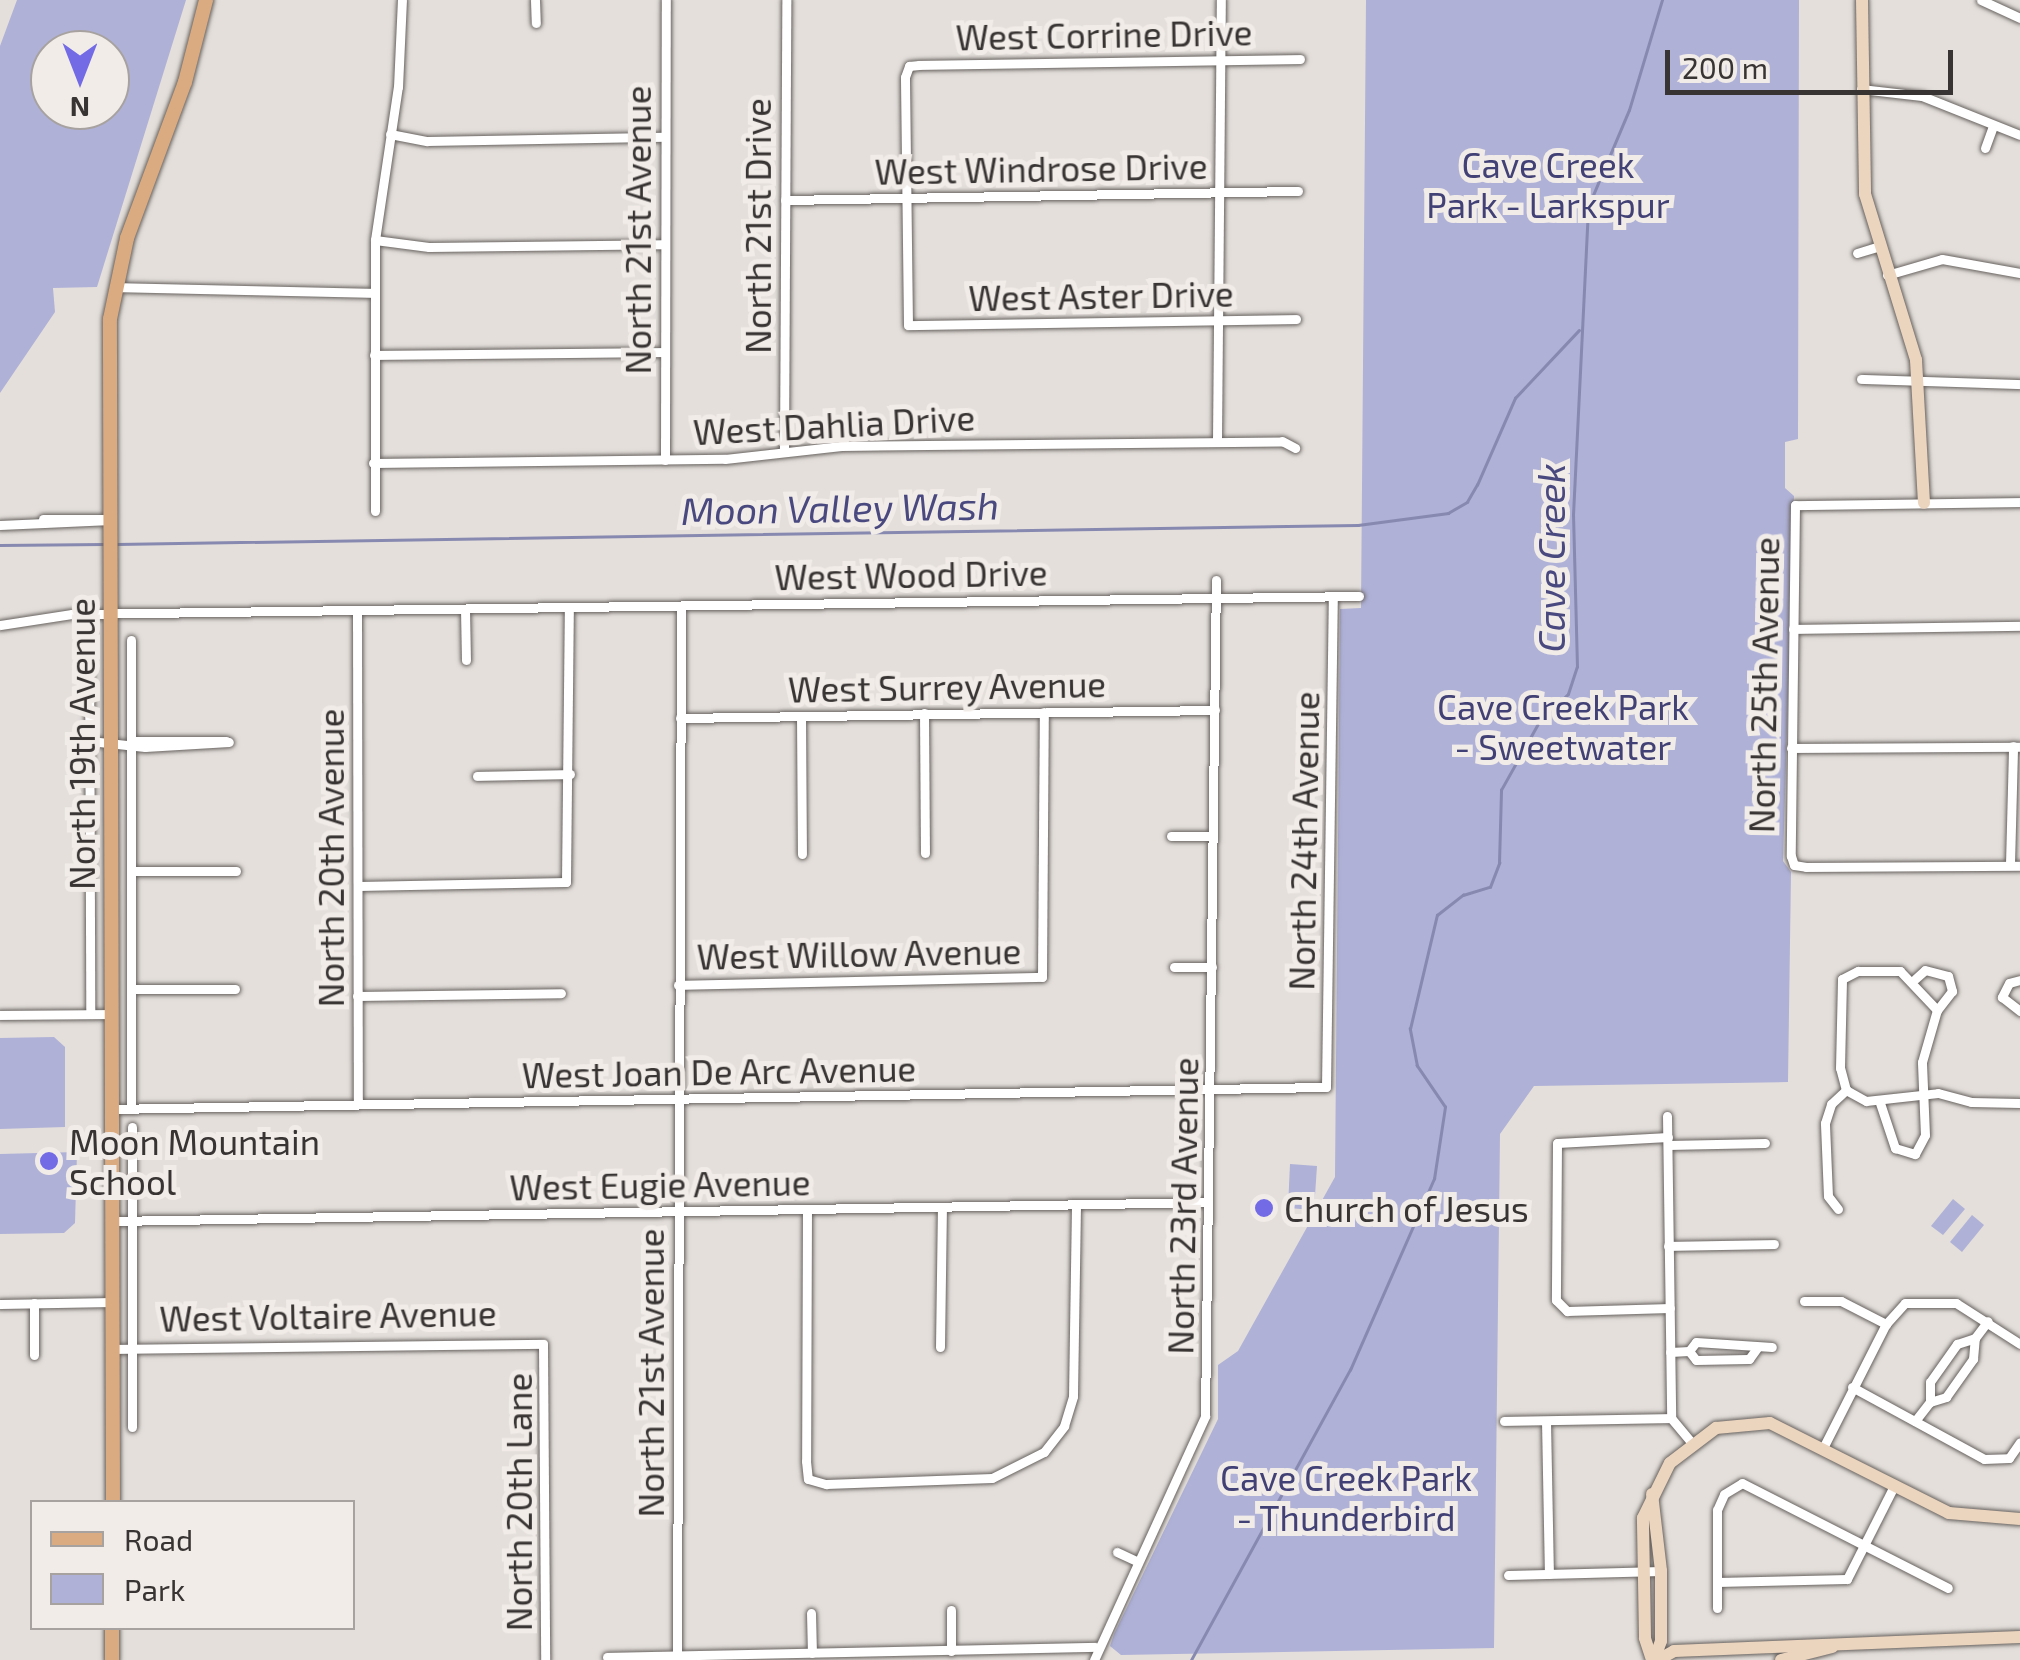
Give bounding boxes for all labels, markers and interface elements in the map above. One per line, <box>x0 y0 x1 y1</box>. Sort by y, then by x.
street label: West Corrine Drive <box>955 10 1253 58</box>
north arrow <box>30 30 130 130</box>
scale bar <box>1670 30 1958 92</box>
text: 200 m <box>1682 49 1768 85</box>
street label: North 21st Avenue <box>616 85 658 375</box>
text: N <box>70 91 90 125</box>
street label: North 21st Drive <box>736 98 778 354</box>
park label: Cave Creek Park - Larkspur <box>1426 143 1670 225</box>
street label: West Windrose Drive <box>874 144 1208 192</box>
street label: West Aster Drive <box>967 272 1235 318</box>
street label: West Dahlia Drive <box>692 396 976 452</box>
water label: Cave Creek <box>1528 463 1574 653</box>
water label: Moon Valley Wash <box>680 482 1000 534</box>
street label: North 25th Avenue <box>1739 536 1787 834</box>
street label: West Wood Drive <box>774 551 1048 597</box>
street label: North 19th Avenue <box>60 598 102 890</box>
street label: West Surrey Avenue <box>787 662 1107 710</box>
park label: Cave Creek Park - Sweetwater <box>1437 685 1689 767</box>
street label: North 24th Avenue <box>1279 691 1327 991</box>
street label: North 20th Avenue <box>309 708 351 1008</box>
street label: West Willow Avenue <box>695 929 1023 977</box>
street label: West Joan De Arc Avenue <box>520 1047 918 1095</box>
street label: North 23rd Avenue <box>1158 1057 1206 1355</box>
place label: Moon Mountain School <box>69 1120 320 1202</box>
marker: Moon Mountain School <box>38 1150 60 1172</box>
street label: West Eugie Avenue <box>509 1160 811 1208</box>
place label: Church of Jesus <box>1284 1187 1530 1229</box>
marker: Church of Jesus <box>1253 1197 1275 1219</box>
street label: North 21st Avenue <box>629 1228 671 1518</box>
street label: West Voltaire Avenue <box>158 1291 498 1339</box>
street label: North 20th Lane <box>497 1373 539 1631</box>
park label: Cave Creek Park - Thunderbird <box>1220 1456 1472 1538</box>
legend <box>30 1500 355 1630</box>
text: Road <box>124 1521 193 1557</box>
text: Park <box>124 1571 185 1607</box>

